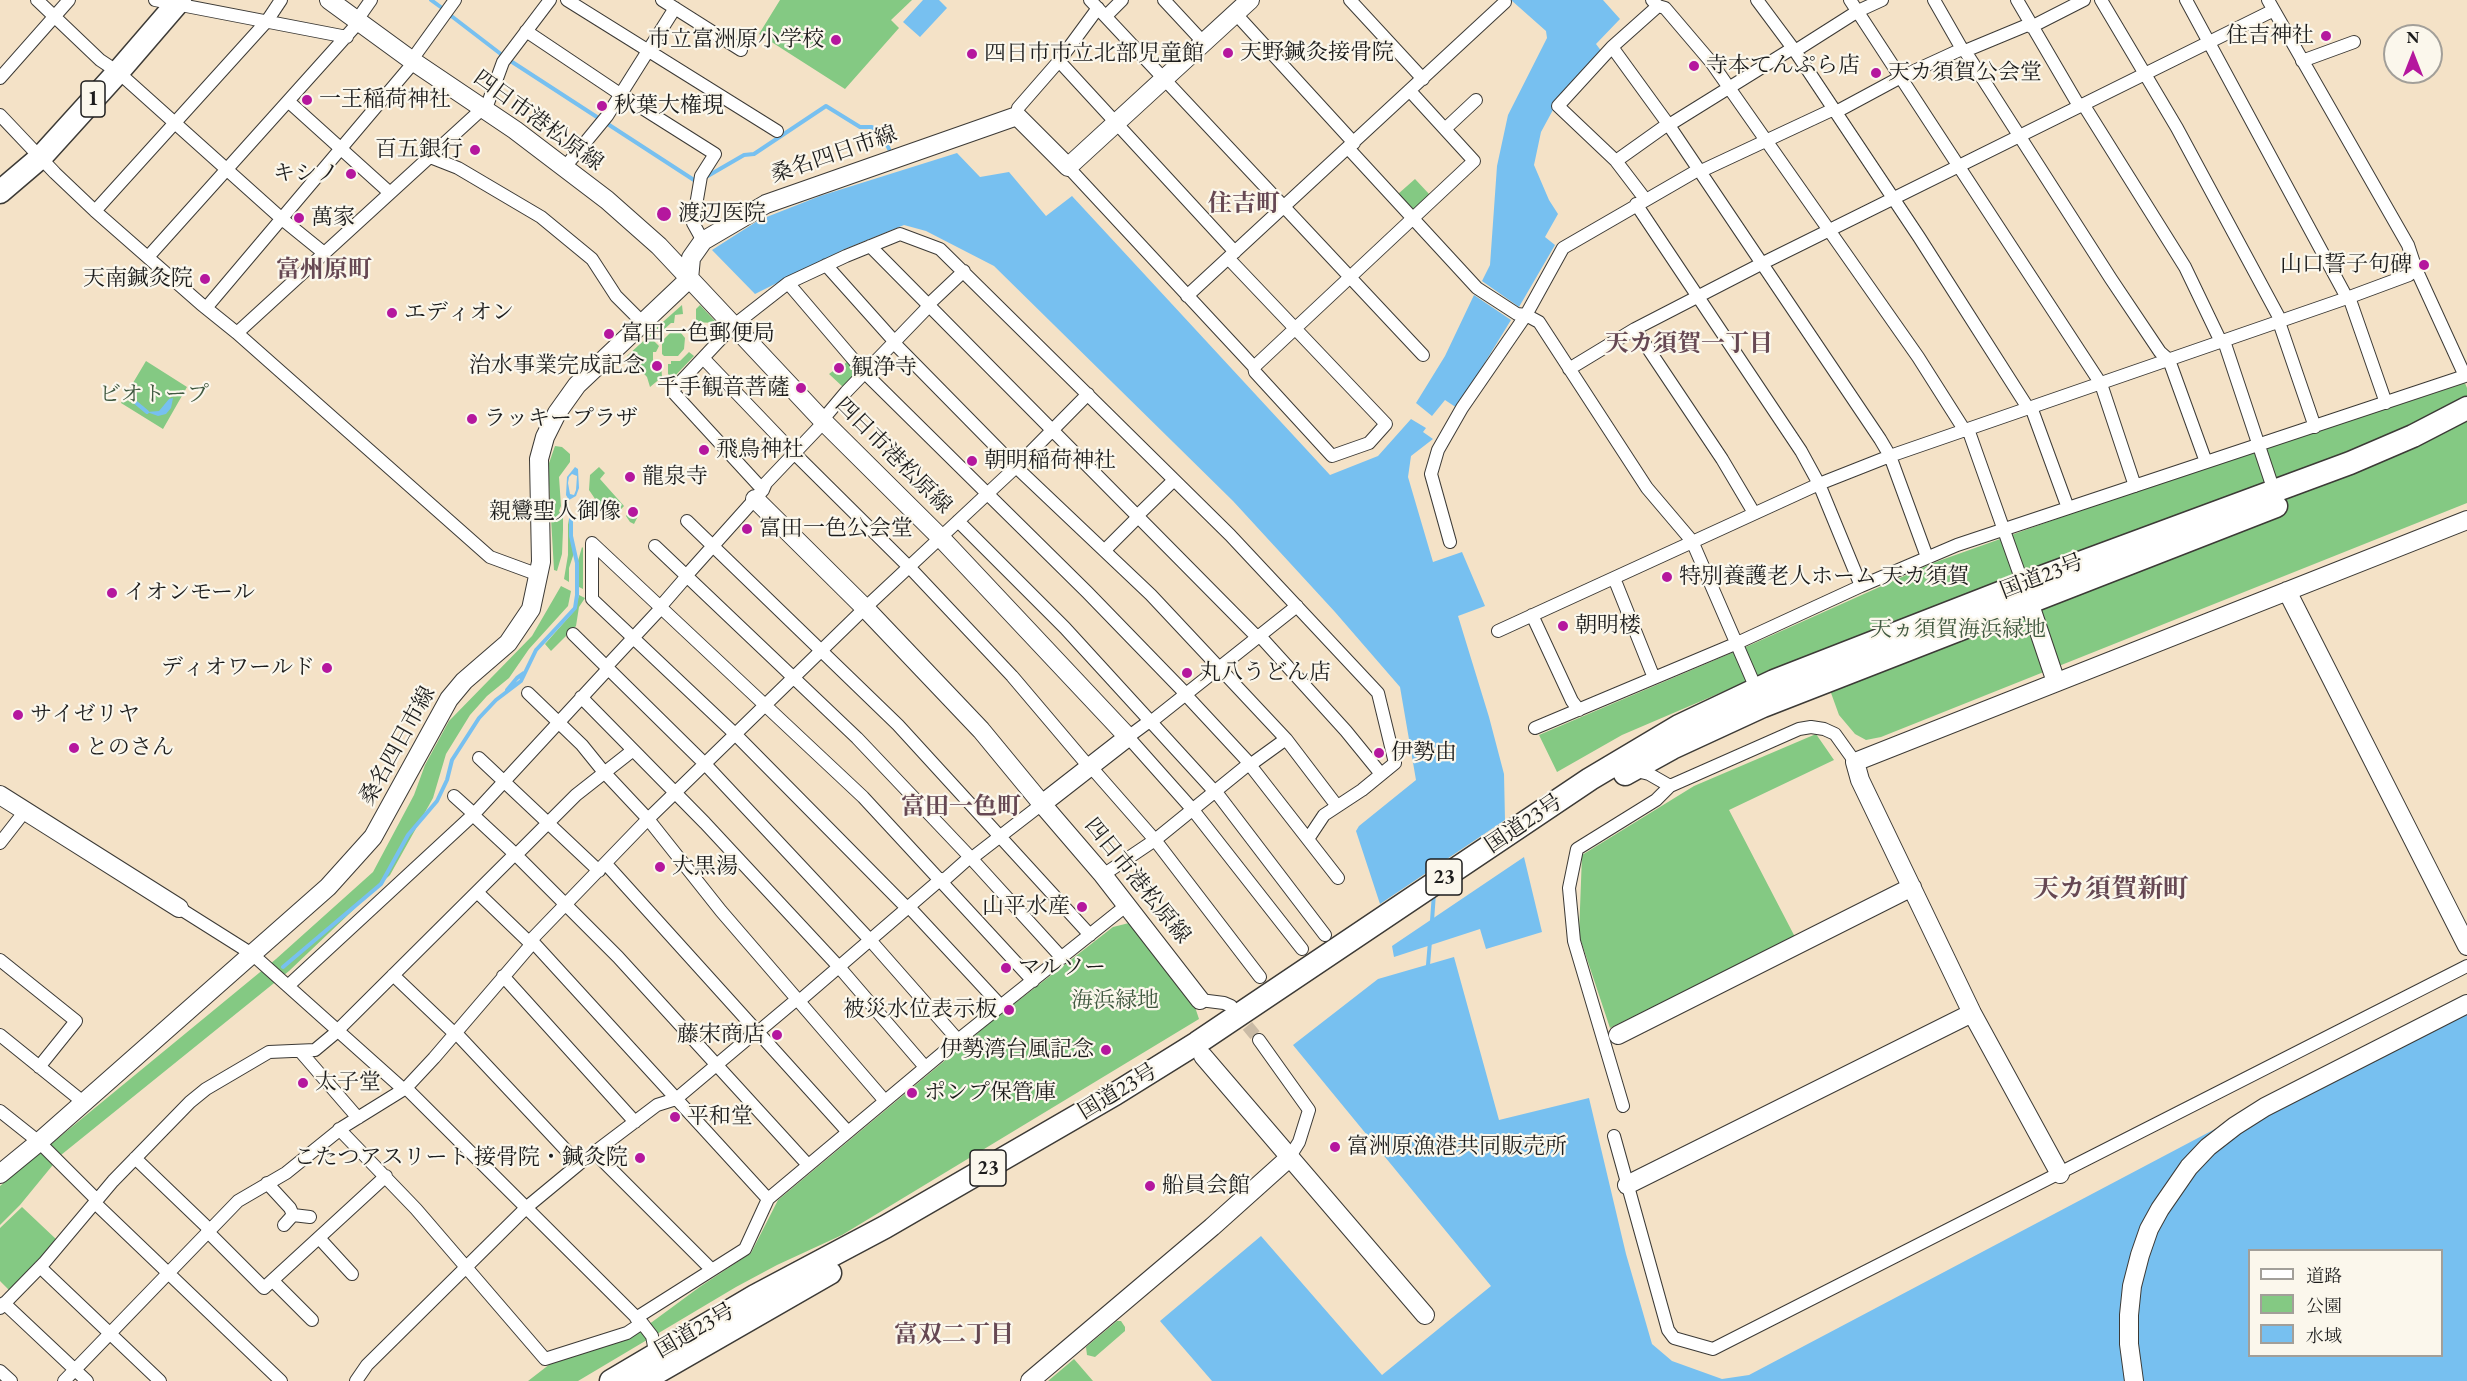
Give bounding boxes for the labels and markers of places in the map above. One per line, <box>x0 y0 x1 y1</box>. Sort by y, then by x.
place label: 住吉神社 <box>2226 23 2314 49</box>
place label: 市立富洲原小学校 <box>648 27 824 53</box>
marker: 住吉神社 <box>2319 29 2333 43</box>
marker: 市立富洲原小学校 <box>829 33 843 47</box>
place label: 天野鍼灸接骨院 <box>1240 40 1394 66</box>
place label: 四日市市立北部児童館 <box>984 41 1204 67</box>
marker: 天野鍼灸接骨院 <box>1221 46 1235 60</box>
marker: 四日市市立北部児童館 <box>965 47 979 61</box>
place label: 寺本てんぷら店 <box>1706 53 1860 79</box>
marker: 寺本てんぷら店 <box>1687 59 1701 73</box>
place label: 天カ須賀公会堂 <box>1888 60 2042 86</box>
marker: 天カ須賀公会堂 <box>1869 66 1883 80</box>
place label: 一王稲荷神社 <box>319 87 451 113</box>
marker: 一王稲荷神社 <box>300 93 314 107</box>
place label: 秋葉大権現 <box>614 93 724 119</box>
marker: 秋葉大権現 <box>595 99 609 113</box>
place label: 百五銀行 <box>375 137 463 163</box>
marker: 百五銀行 <box>468 143 482 157</box>
place label: キシノ <box>273 161 339 187</box>
marker: キシノ <box>344 167 358 181</box>
place label: 渡辺医院 <box>678 201 766 227</box>
place label: 萬家 <box>311 205 355 231</box>
marker: 渡辺医院 <box>655 205 673 223</box>
marker: 萬家 <box>292 211 306 225</box>
place label: 山口誓子句碑 <box>2280 252 2412 278</box>
marker: 山口誓子句碑 <box>2417 258 2431 272</box>
place label: 天南鍼灸院 <box>83 266 193 292</box>
marker: 天南鍼灸院 <box>198 272 212 286</box>
place label: エディオン <box>404 300 514 326</box>
marker: エディオン <box>385 306 399 320</box>
place label: 富田一色郵便局 <box>621 321 775 347</box>
marker: 富田一色郵便局 <box>602 327 616 341</box>
place label: 治水事業完成記念 <box>469 353 645 379</box>
place label: 観浄寺 <box>851 355 917 381</box>
marker: 治水事業完成記念 <box>650 359 664 373</box>
marker: 観浄寺 <box>832 361 846 375</box>
place label: 千手観音菩薩 <box>657 375 789 401</box>
marker: 千手観音菩薩 <box>794 381 808 395</box>
place label: ラッキープラザ <box>484 406 638 432</box>
marker: ラッキープラザ <box>465 412 479 426</box>
place label: 飛鳥神社 <box>716 437 804 463</box>
marker: 飛鳥神社 <box>697 443 711 457</box>
place label: 朝明稲荷神社 <box>984 448 1116 474</box>
marker: 朝明稲荷神社 <box>965 454 979 468</box>
place label: 龍泉寺 <box>642 464 708 490</box>
marker: 龍泉寺 <box>623 470 637 484</box>
place label: 親鸞聖人御像 <box>489 499 621 525</box>
marker: 親鸞聖人御像 <box>626 505 640 519</box>
place label: 富田一色公会堂 <box>759 516 913 542</box>
marker: 富田一色公会堂 <box>740 522 754 536</box>
place label: 特別養護老人ホーム 天カ須賀 <box>1679 564 1969 590</box>
marker: 特別養護老人ホーム 天カ須賀 <box>1660 570 1674 584</box>
place label: イオンモール <box>124 580 255 606</box>
marker: イオンモール <box>105 586 119 600</box>
place label: 朝明楼 <box>1575 613 1641 639</box>
marker: 朝明楼 <box>1556 619 1570 633</box>
place label: ディオワールド <box>161 655 315 681</box>
place label: 丸八うどん店 <box>1199 660 1331 686</box>
marker: ディオワールド <box>320 661 334 675</box>
marker: 丸八うどん店 <box>1180 666 1194 680</box>
place label: サイゼリヤ <box>30 702 140 728</box>
marker: サイゼリヤ <box>11 708 25 722</box>
place label: とのさん <box>86 735 174 761</box>
place label: 伊勢由 <box>1391 740 1457 766</box>
marker: とのさん <box>67 741 81 755</box>
marker: 伊勢由 <box>1372 746 1386 760</box>
place label: 大黒湯 <box>672 854 738 880</box>
marker: 大黒湯 <box>653 860 667 874</box>
place label: 山平水産 <box>982 894 1070 920</box>
marker: 山平水産 <box>1075 900 1089 914</box>
place label: マルソー <box>1018 955 1106 981</box>
marker: マルソー <box>999 961 1013 975</box>
place label: 被災水位表示板 <box>843 997 997 1023</box>
marker: 被災水位表示板 <box>1002 1003 1016 1017</box>
place label: 藤宋商店 <box>677 1022 765 1048</box>
marker: 藤宋商店 <box>770 1028 784 1042</box>
place label: 伊勢湾台風記念 <box>940 1037 1094 1063</box>
marker: 伊勢湾台風記念 <box>1099 1043 1113 1057</box>
place label: 太子堂 <box>315 1070 381 1096</box>
marker: 太子堂 <box>296 1076 310 1090</box>
place label: ポンプ保管庫 <box>924 1080 1056 1106</box>
marker: ポンプ保管庫 <box>905 1086 919 1100</box>
place label: 平和堂 <box>687 1104 753 1130</box>
marker: 平和堂 <box>668 1110 682 1124</box>
place label: 富洲原漁港共同販売所 <box>1347 1134 1567 1160</box>
marker: 富洲原漁港共同販売所 <box>1328 1140 1342 1154</box>
place label: こたつアスリート 接骨院・鍼灸院 <box>294 1145 628 1171</box>
marker: こたつアスリート 接骨院・鍼灸院 <box>633 1151 647 1165</box>
place label: 船員会館 <box>1162 1173 1250 1199</box>
marker: 船員会館 <box>1143 1179 1157 1193</box>

